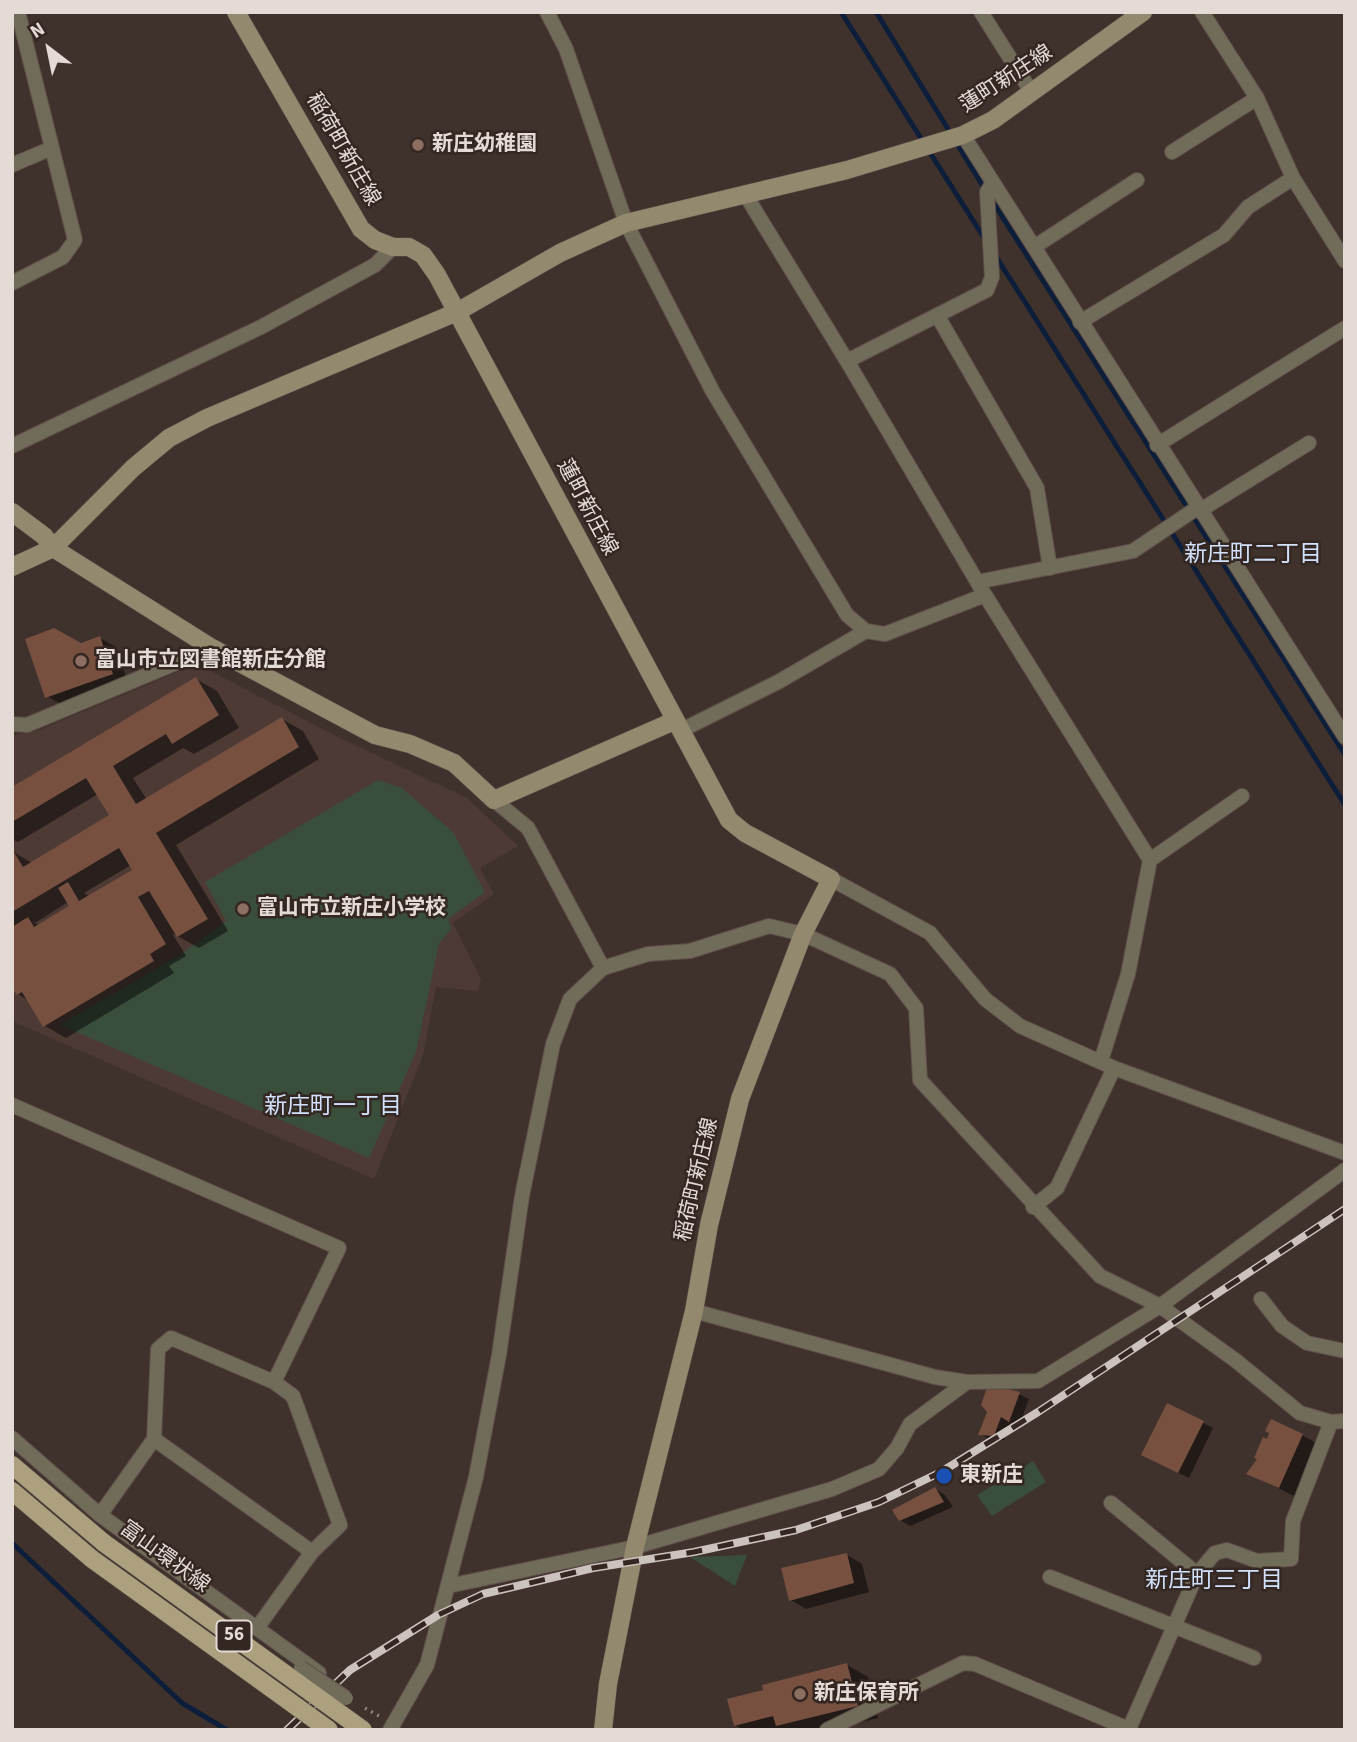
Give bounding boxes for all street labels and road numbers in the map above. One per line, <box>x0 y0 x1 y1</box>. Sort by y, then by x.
street label: 蓮町新庄線 <box>956 41 1058 119</box>
street label: 稲荷町新庄線 <box>300 89 384 211</box>
street label: 蓮町新庄線 <box>550 456 622 560</box>
street label: 稲荷町新庄線 <box>672 1116 724 1244</box>
street label: 富山環状線 <box>114 1517 214 1599</box>
road number: 56 <box>216 1620 252 1652</box>

